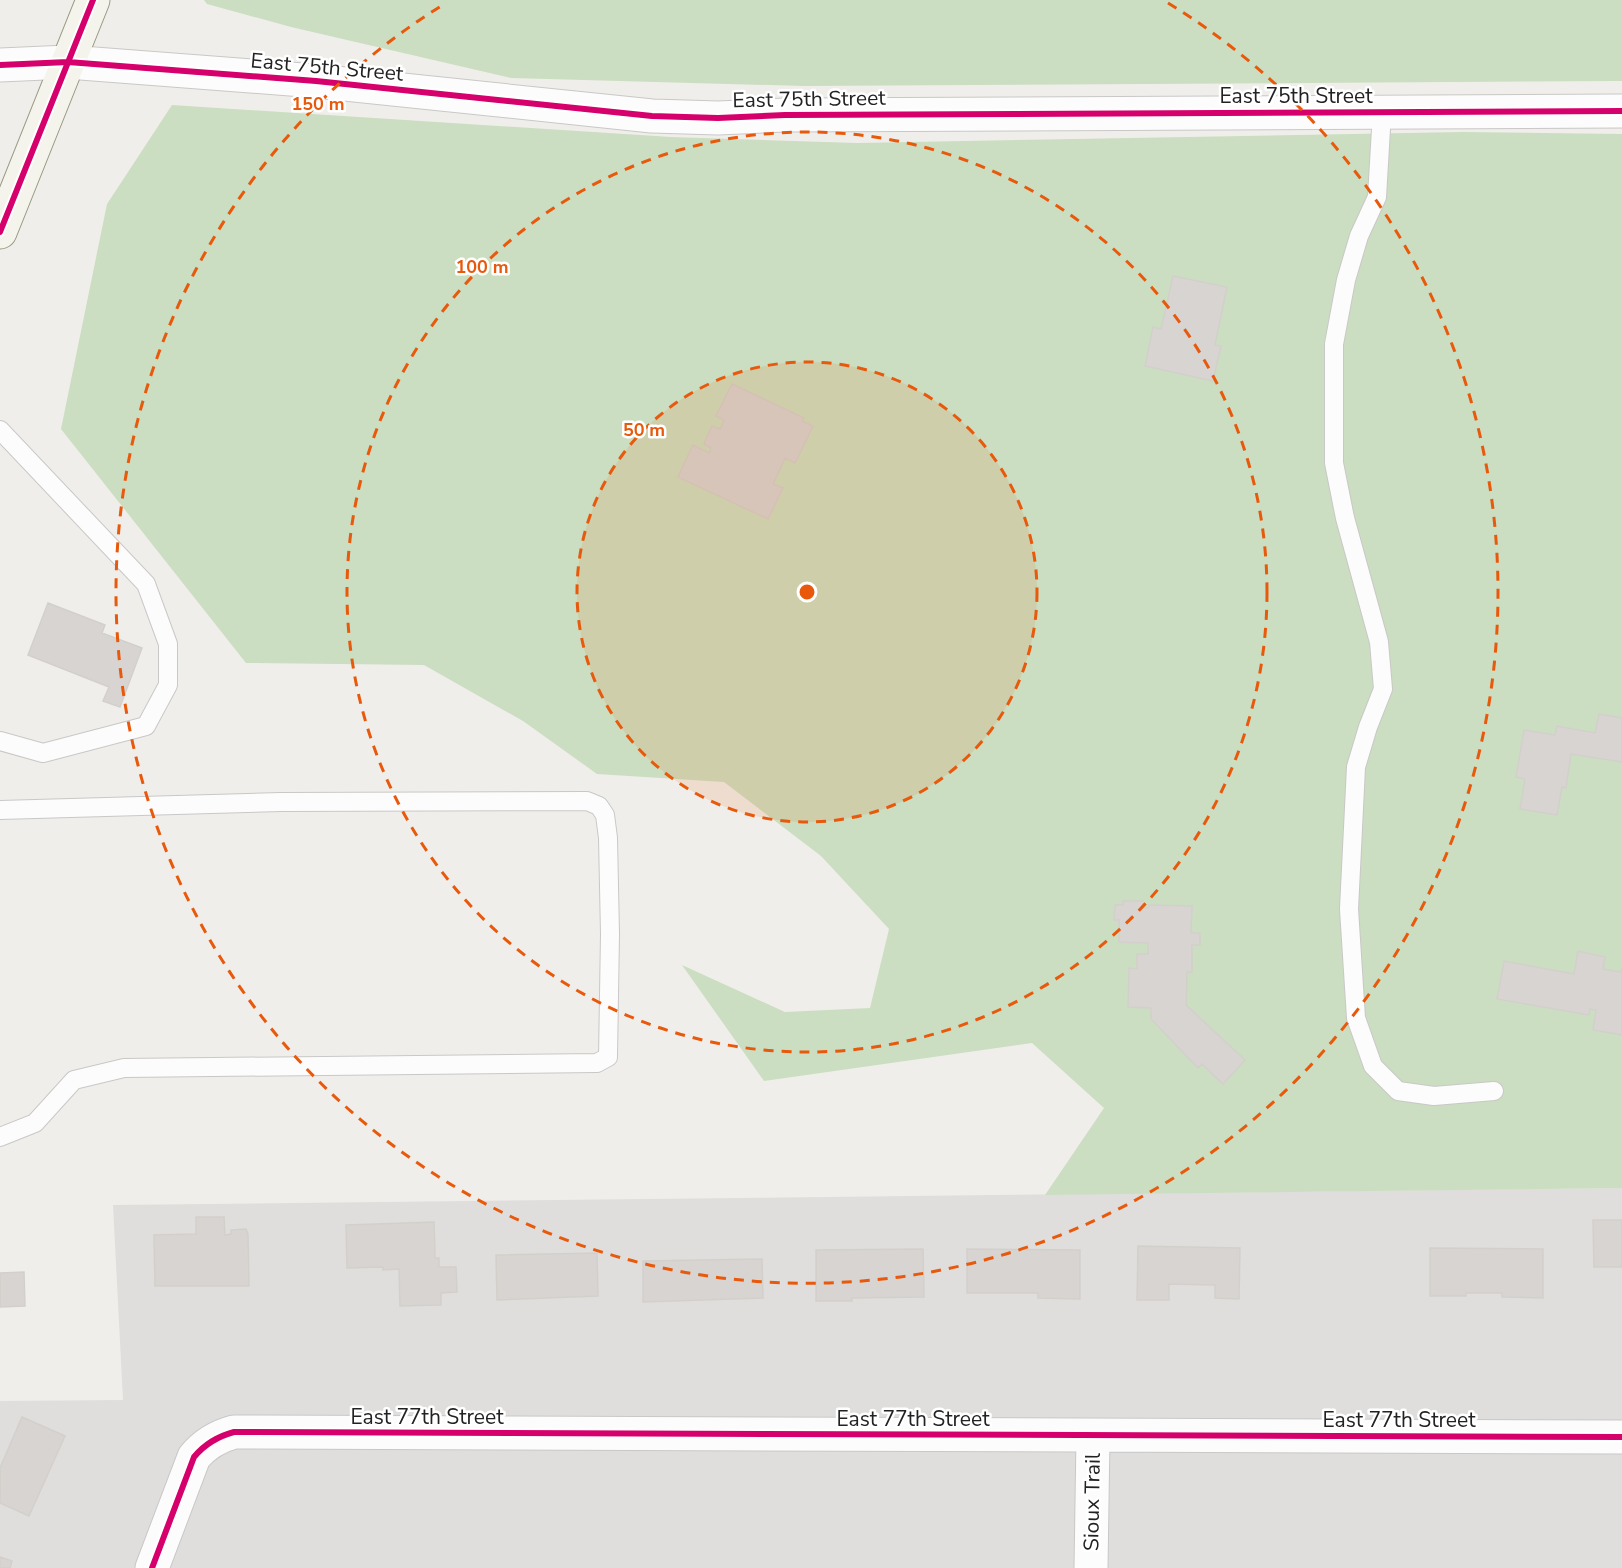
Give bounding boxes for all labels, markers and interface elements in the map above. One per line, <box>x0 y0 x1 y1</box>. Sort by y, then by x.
street label: East 75th Street <box>250 46 405 88</box>
street label: East 75th Street <box>1219 82 1373 110</box>
street label: East 75th Street <box>732 84 886 114</box>
text: 150 m <box>291 92 345 116</box>
text: 100 m <box>455 255 509 279</box>
text: 50 m <box>623 418 665 442</box>
centre of rings <box>797 582 817 602</box>
street label: East 77th Street <box>350 1403 504 1431</box>
street label: East 77th Street <box>836 1405 990 1433</box>
street label: East 77th Street <box>1322 1406 1476 1434</box>
street label: Sioux Trail <box>1077 1452 1107 1551</box>

